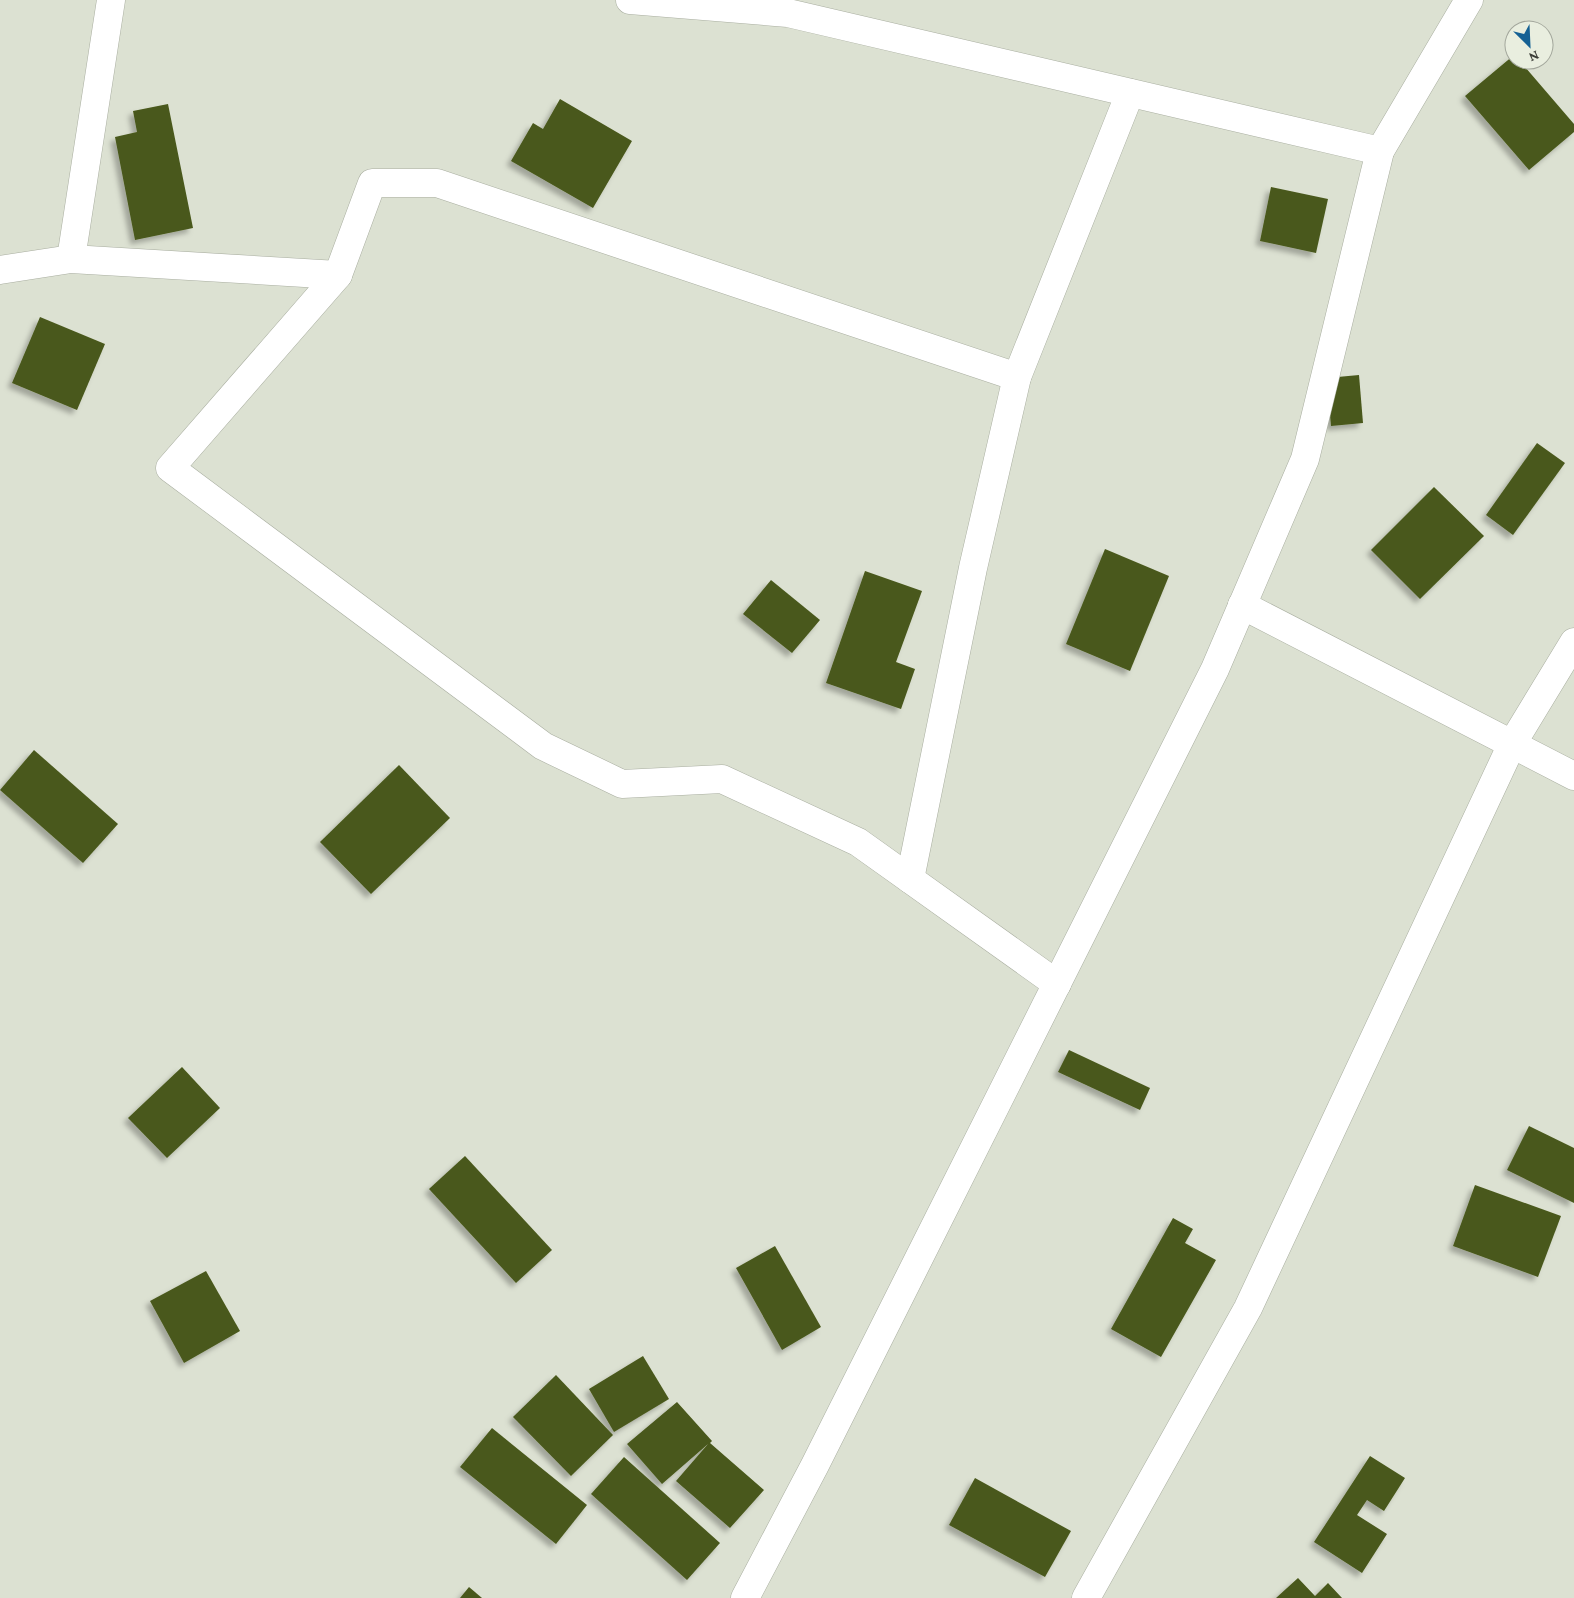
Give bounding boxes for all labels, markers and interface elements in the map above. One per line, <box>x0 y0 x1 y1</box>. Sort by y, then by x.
north arrow <box>1504 20 1554 70</box>
text: N <box>1526 48 1542 66</box>

